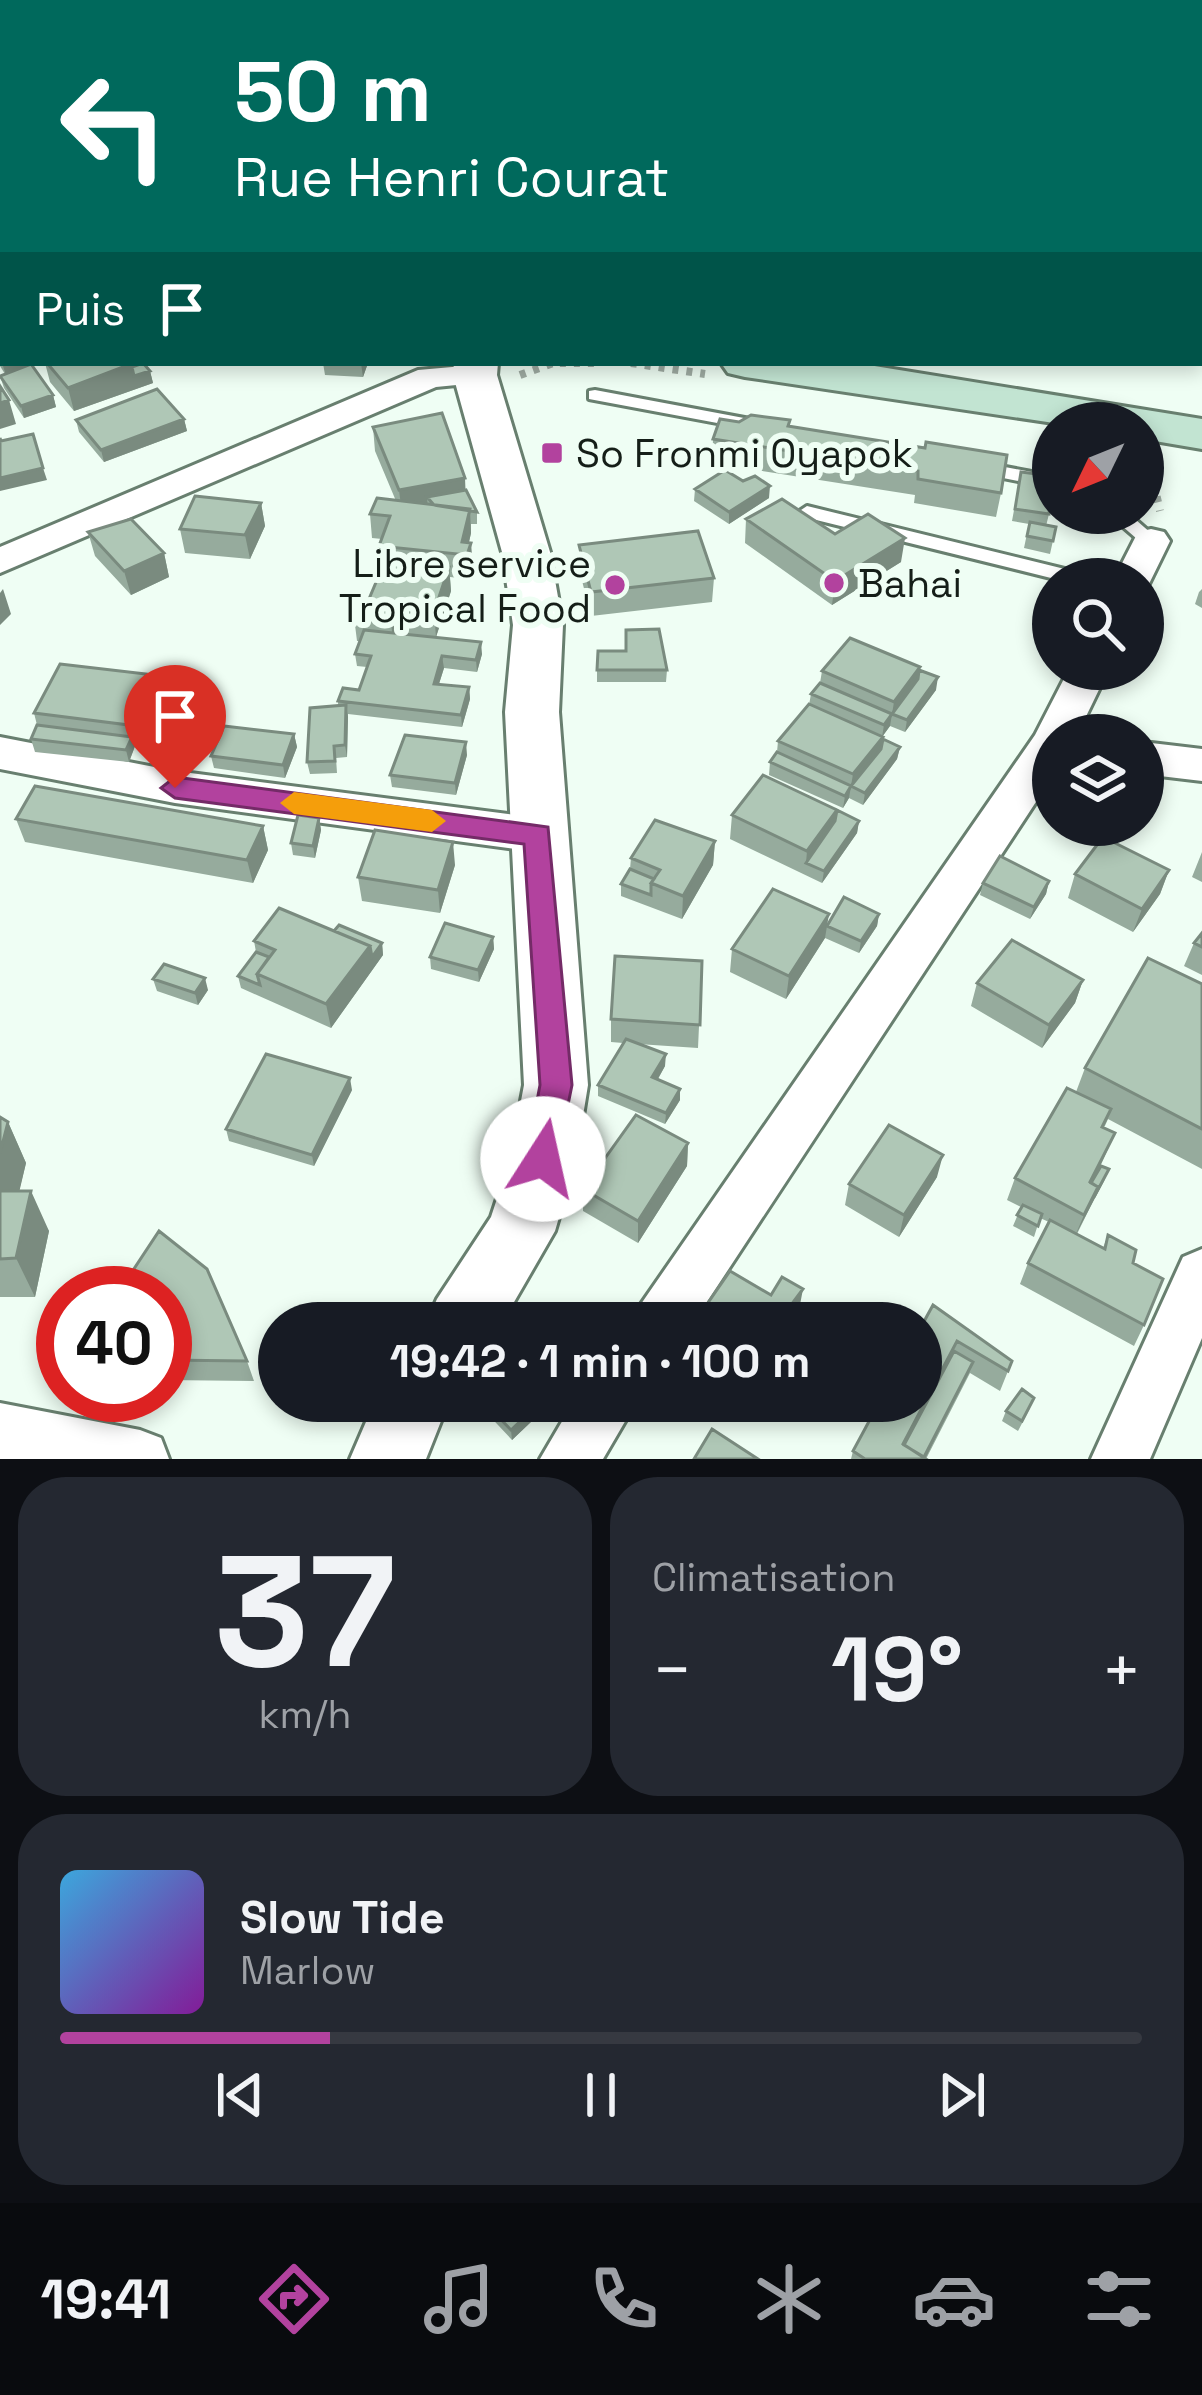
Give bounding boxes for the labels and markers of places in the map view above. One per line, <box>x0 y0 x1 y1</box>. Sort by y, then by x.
place label: So Fronmi Oyapok <box>576 429 913 478</box>
marker: So Fronmi Oyapok <box>539 440 565 466</box>
place label: Libre service Tropical Food <box>339 539 591 633</box>
place label: Bahai <box>858 559 962 608</box>
marker: Bahai <box>821 570 847 596</box>
marker: Libre service Tropical Food <box>602 572 628 598</box>
pin <box>124 665 226 788</box>

